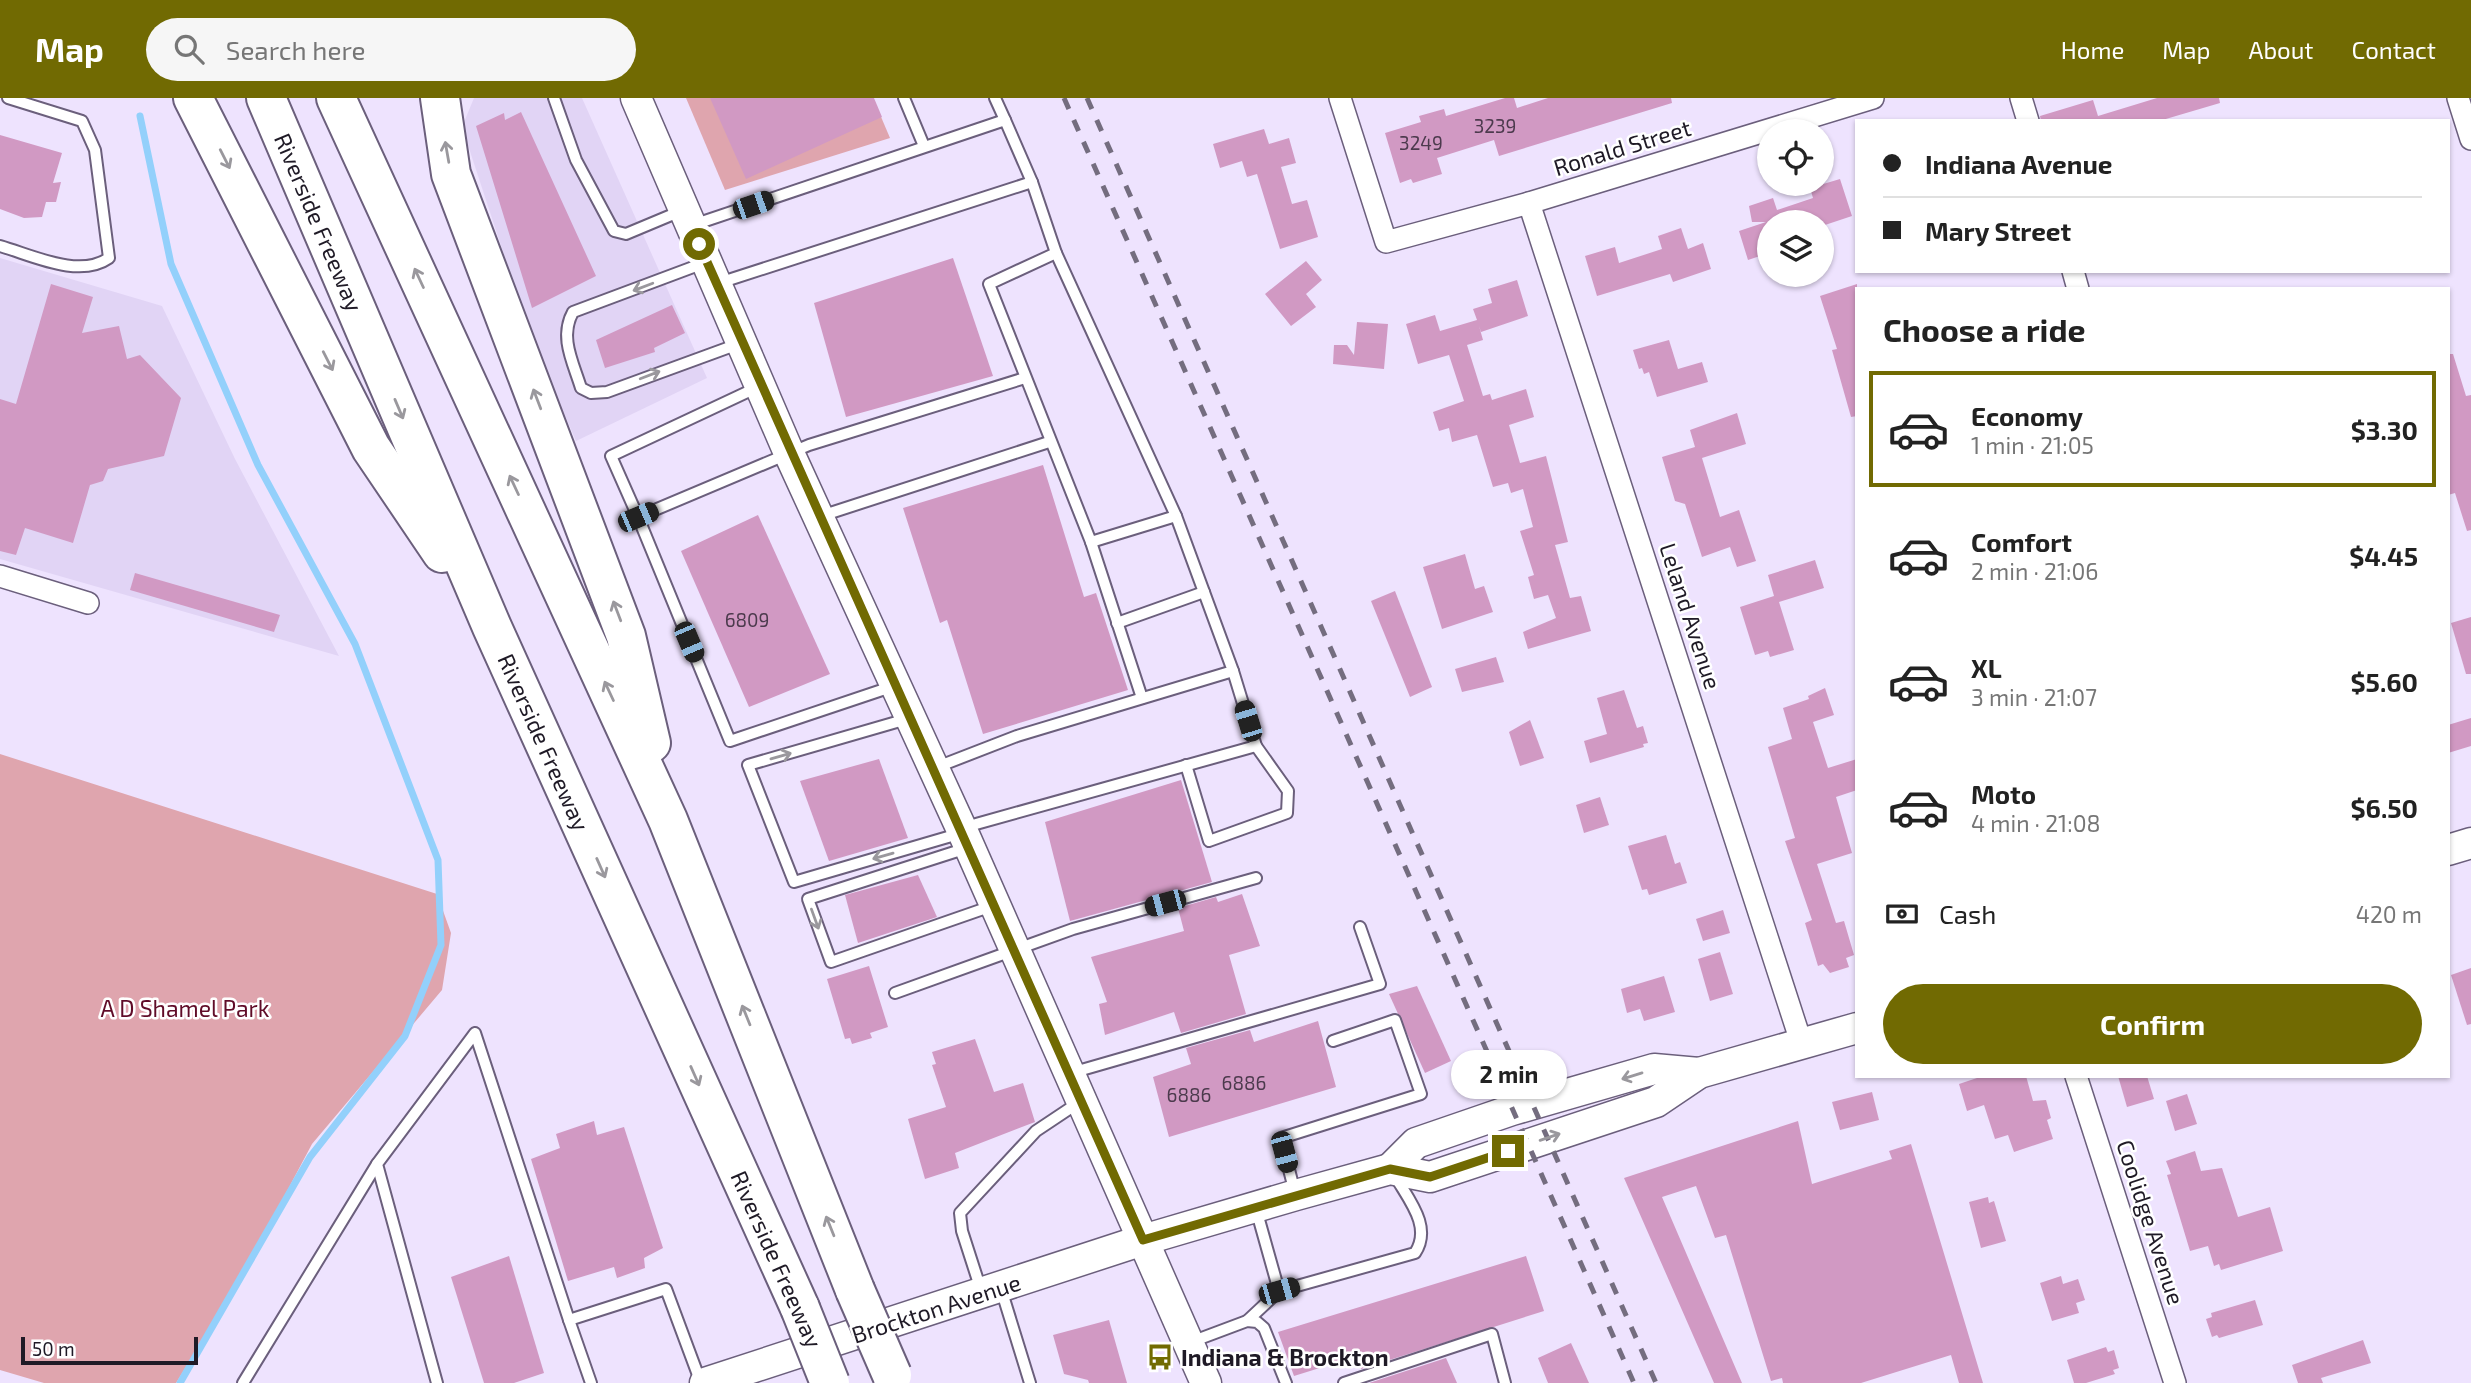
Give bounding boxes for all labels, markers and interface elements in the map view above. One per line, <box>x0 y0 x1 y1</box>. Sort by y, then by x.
search box <box>146 18 636 81</box>
text: Map <box>35 29 104 69</box>
icon: search <box>170 30 208 68</box>
text: Search here <box>226 34 365 65</box>
text: Home <box>2061 35 2124 64</box>
text: Map <box>2162 35 2210 64</box>
text: About <box>2248 35 2314 64</box>
text: Contact <box>2352 35 2436 64</box>
street label: Ronald Street <box>1550 113 1694 181</box>
house number: 3239 <box>1474 114 1516 137</box>
map controls <box>1757 119 1834 287</box>
button: locate <box>1757 119 1834 196</box>
street label: Riverside Freeway <box>269 129 369 315</box>
house number: 3249 <box>1399 131 1443 154</box>
one-way arrow <box>440 141 454 164</box>
one-way arrow <box>218 148 232 169</box>
text: Indiana Avenue <box>1925 148 2112 179</box>
car <box>730 188 777 222</box>
button: layers <box>1757 210 1834 287</box>
text: Mary Street <box>1925 215 2071 246</box>
route start <box>683 228 715 260</box>
one-way arrow <box>412 268 425 289</box>
one-way arrow <box>632 281 654 294</box>
text: Choose a ride <box>1883 310 2086 348</box>
one-way arrow <box>321 351 335 371</box>
one-way arrow <box>638 368 660 381</box>
one-way arrow <box>529 388 542 410</box>
one-way arrow <box>393 397 406 419</box>
icon: car <box>1887 398 1950 461</box>
text: Economy <box>1971 400 2083 431</box>
text: $3.30 <box>2351 414 2418 445</box>
text: 1 min · 21:05 <box>1971 431 2094 459</box>
one-way arrow <box>507 475 520 496</box>
car <box>615 499 662 535</box>
icon: car <box>1887 524 1950 587</box>
text: Comfort <box>1971 526 2072 557</box>
street label: Leland Avenue <box>1654 539 1728 693</box>
text: $4.45 <box>2349 540 2418 571</box>
text: 2 min · 21:06 <box>1971 557 2099 585</box>
one-way arrow <box>610 601 622 623</box>
house number: 6809 <box>725 608 769 631</box>
car <box>672 619 707 665</box>
street label: Riverside Freeway <box>492 649 596 835</box>
icon: car <box>1887 650 1950 713</box>
text: XL <box>1971 652 2002 683</box>
text: $5.60 <box>2350 666 2418 697</box>
one-way arrow <box>602 681 615 703</box>
text: 3 min · 21:07 <box>1971 683 2097 711</box>
car <box>1232 698 1265 744</box>
one-way arrow <box>770 748 792 761</box>
icon: car <box>1887 776 1950 839</box>
text: Moto <box>1971 778 2036 809</box>
text: $6.50 <box>2350 792 2418 823</box>
text: 4 min · 21:08 <box>1971 809 2101 837</box>
one-way arrow <box>872 850 895 863</box>
one-way arrow <box>595 857 608 878</box>
car <box>1142 887 1189 919</box>
icon: cash <box>1883 895 1921 933</box>
text: Cash <box>1939 898 1996 929</box>
text: 420 m <box>2356 900 2422 928</box>
one-way arrow <box>810 908 822 930</box>
button: Confirm <box>1883 984 2422 1064</box>
park label: A D Shamel Park <box>100 994 270 1022</box>
one-way arrow <box>738 1004 751 1026</box>
callout: 2 min <box>1450 1049 1566 1098</box>
text: 2 min <box>1480 1060 1538 1088</box>
one-way arrow <box>689 1064 702 1086</box>
one-way arrow <box>1621 1070 1643 1083</box>
house number: 6886 <box>1222 1071 1266 1094</box>
house number: 6886 <box>1167 1083 1211 1106</box>
car <box>1269 1129 1300 1175</box>
one-way arrow <box>1538 1130 1560 1142</box>
route end <box>1492 1135 1524 1167</box>
street label: Coolidge Avenue <box>2111 1136 2191 1308</box>
street label: Riverside Freeway <box>725 1166 829 1352</box>
one-way arrow <box>822 1216 835 1238</box>
street label: Brockton Avenue <box>848 1267 1024 1349</box>
car <box>1256 1275 1303 1307</box>
scale bar <box>21 1334 198 1366</box>
text: 50 m <box>32 1337 75 1360</box>
bus stop icon: Indiana & Brockton <box>1145 1342 1175 1372</box>
place label: Indiana & Brockton <box>1181 1343 1389 1371</box>

